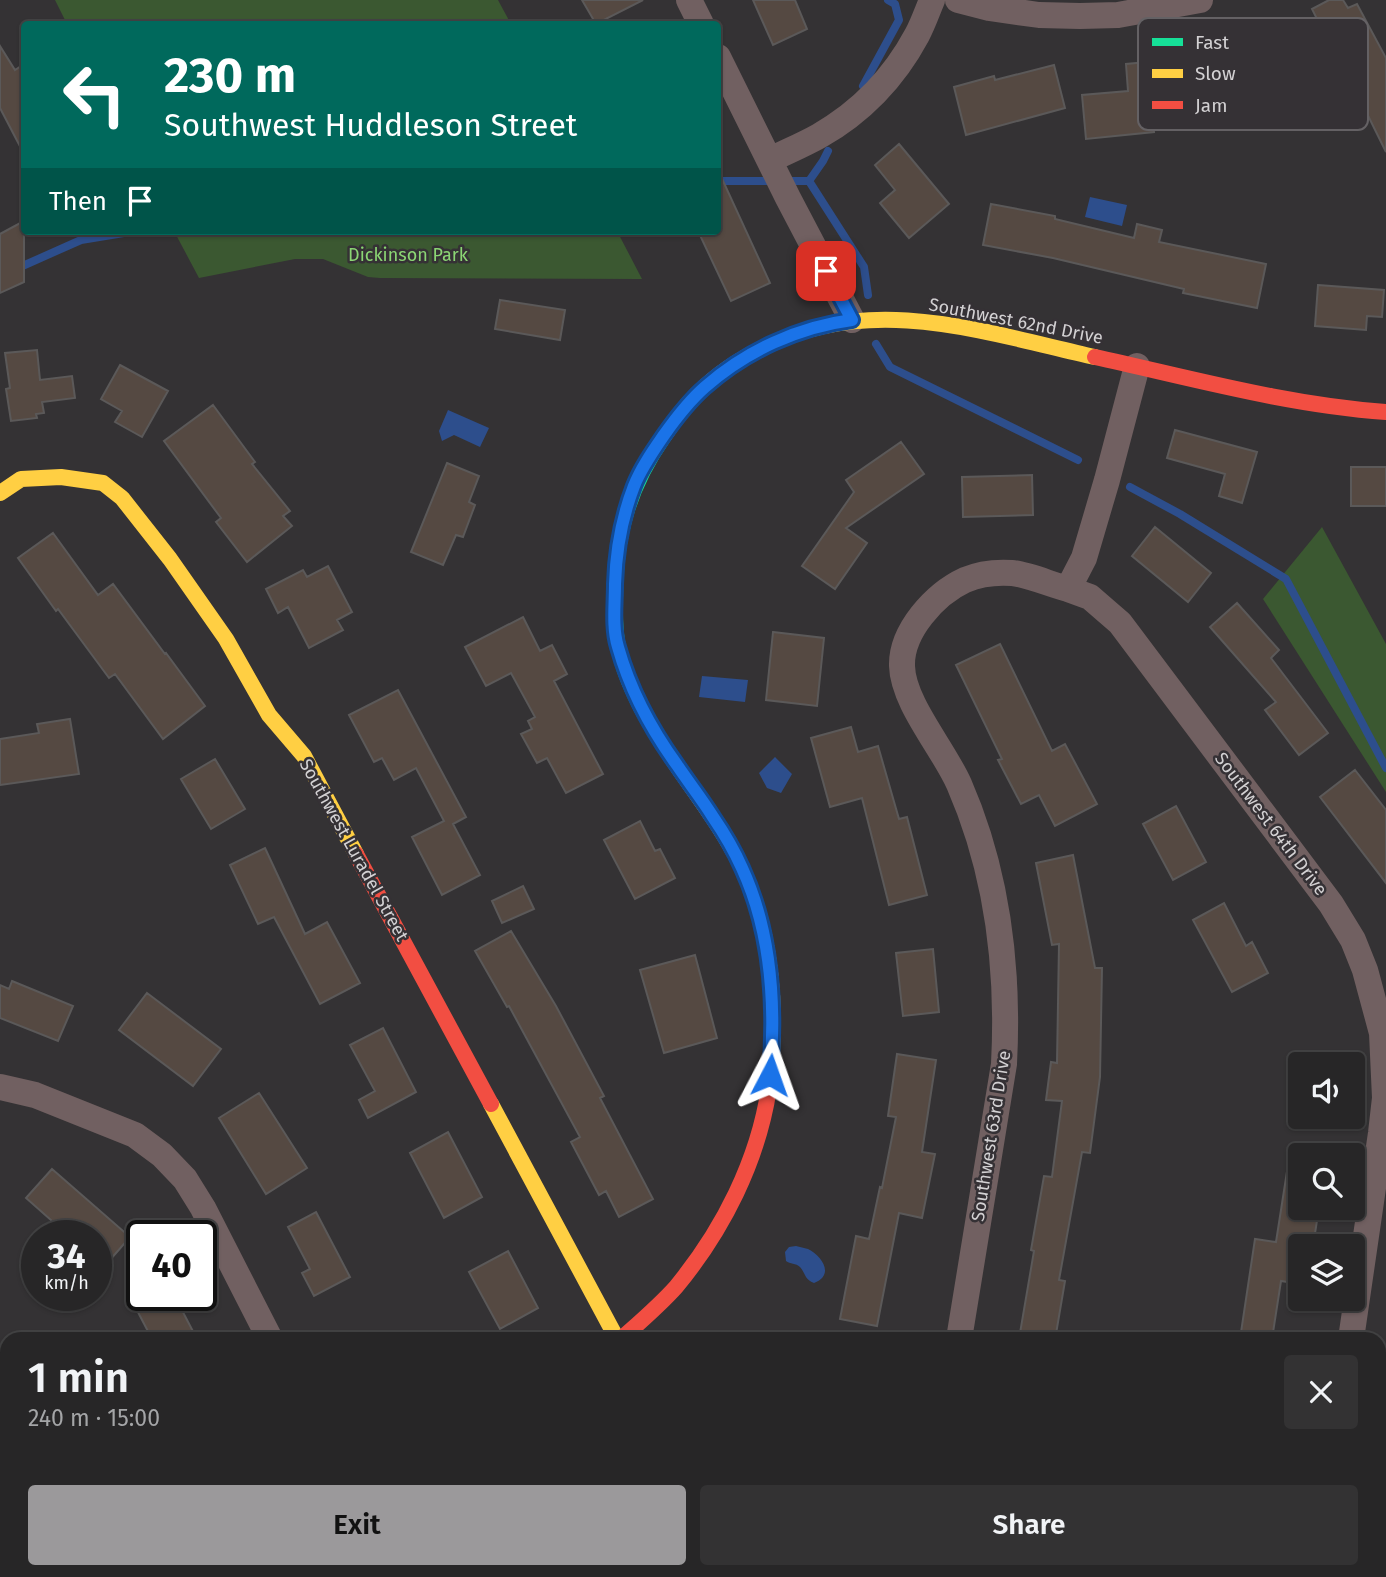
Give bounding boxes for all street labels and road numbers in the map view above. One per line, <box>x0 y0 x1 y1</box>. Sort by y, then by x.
street label: Southwest 62nd Drive <box>927 293 1105 349</box>
street label: Southwest 64th Drive <box>1210 748 1332 900</box>
street label: Southwest Luradel Street <box>295 755 414 945</box>
street label: Southwest 63rd Drive <box>967 1049 1015 1223</box>

